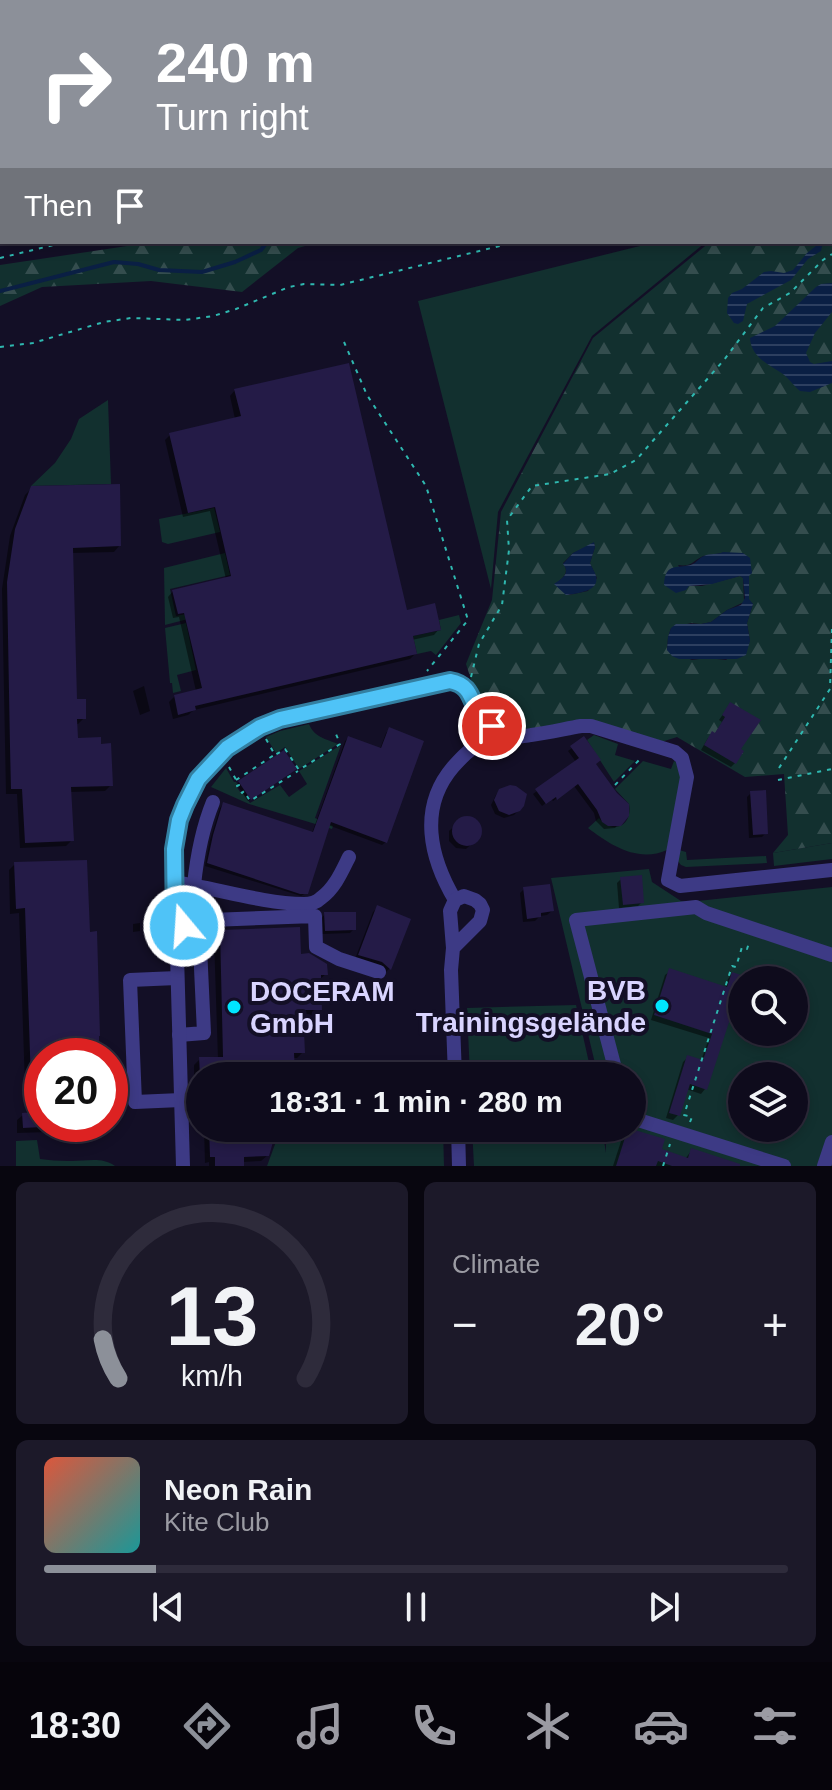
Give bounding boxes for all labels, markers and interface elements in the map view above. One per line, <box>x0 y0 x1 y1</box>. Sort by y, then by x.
text: 240 m <box>156 31 315 94</box>
icon: right <box>24 32 128 136</box>
text: Turn right <box>156 97 309 138</box>
icon: arrive <box>108 184 152 228</box>
text: Then <box>24 189 92 222</box>
pin <box>458 692 526 760</box>
icon: arrive <box>470 704 514 748</box>
position arrow <box>142 884 226 968</box>
map controls <box>728 966 808 1142</box>
button: search <box>728 966 808 1046</box>
place label: BVB Trainingsgelände <box>416 975 646 1038</box>
place label: DOCERAM GmbH <box>250 976 395 1039</box>
marker: BVB Trainingsgelände <box>653 997 671 1015</box>
marker: DOCERAM GmbH <box>225 998 243 1016</box>
speed limit sign: 20 <box>24 1038 128 1142</box>
button: layers <box>728 1062 808 1142</box>
text: 18:31 · 1 min · 280 m <box>269 1085 563 1118</box>
text: Climate <box>452 1249 540 1279</box>
text: 13 <box>166 1270 258 1363</box>
text: 20° <box>575 1291 665 1358</box>
text: − <box>452 1300 478 1349</box>
text: + <box>762 1300 788 1349</box>
text: km/h <box>181 1360 243 1392</box>
text: Neon Rain <box>164 1473 312 1506</box>
text: Kite Club <box>164 1507 270 1537</box>
icon: previous <box>146 1585 190 1629</box>
icon: pause <box>394 1585 438 1629</box>
icon: next <box>642 1585 686 1629</box>
icon: directions <box>179 1698 235 1754</box>
icon: music <box>292 1698 348 1754</box>
icon: phone <box>406 1698 462 1754</box>
icon: climate <box>520 1698 576 1754</box>
icon: car <box>633 1698 689 1754</box>
icon: filters <box>747 1698 803 1754</box>
text: 18:30 <box>29 1705 121 1746</box>

